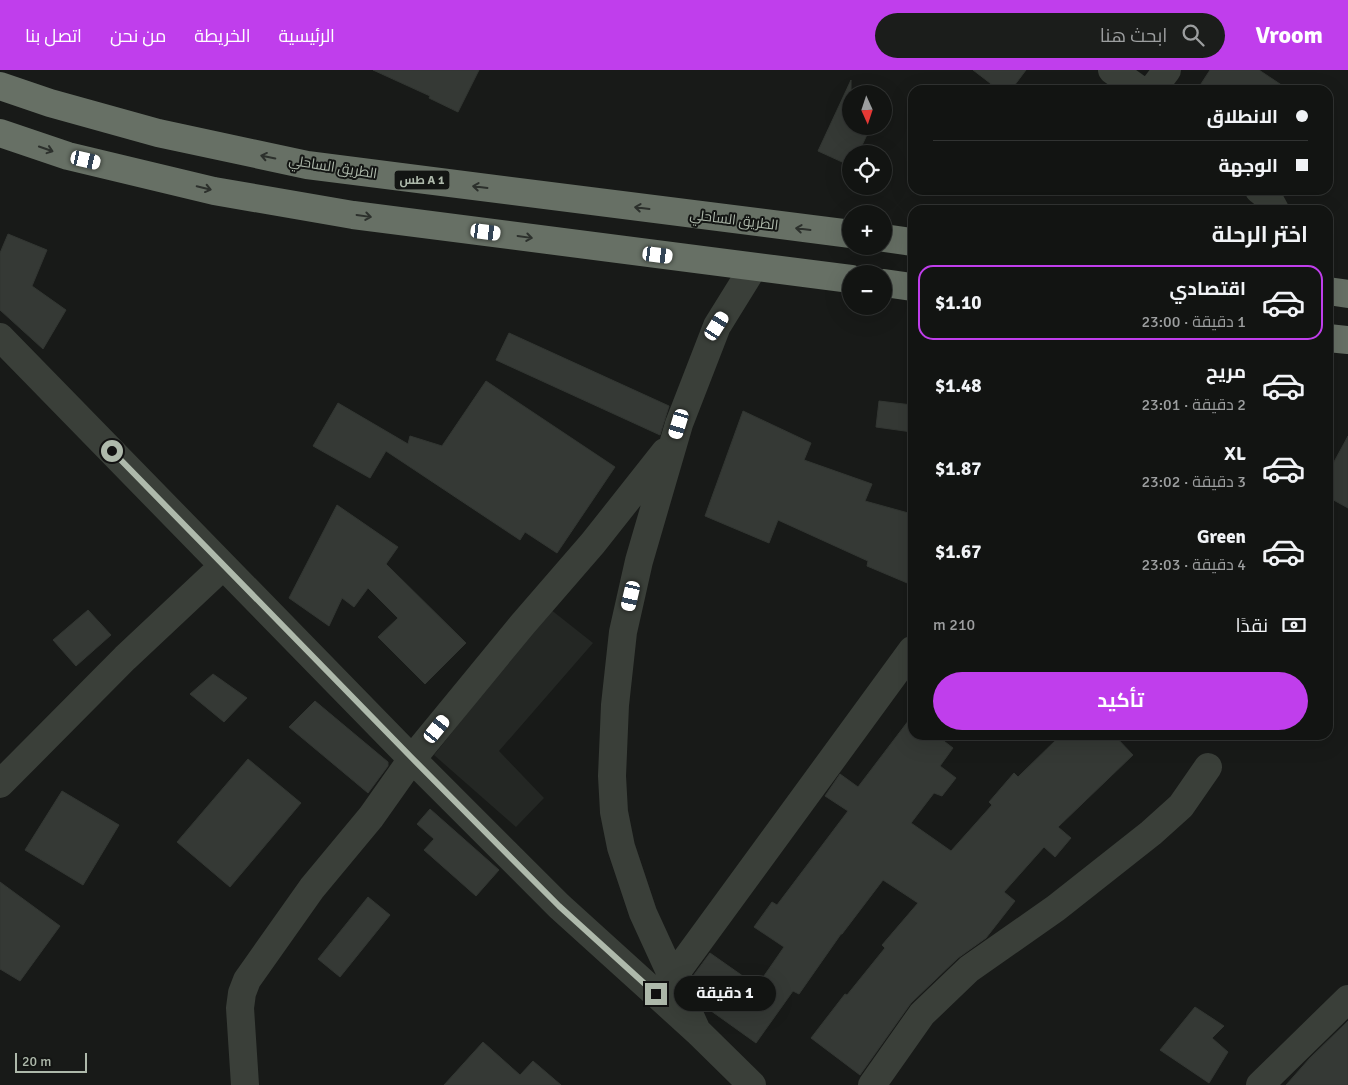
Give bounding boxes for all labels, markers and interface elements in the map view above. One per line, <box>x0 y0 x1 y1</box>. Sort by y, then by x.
search box <box>875 13 1225 58</box>
text: Vroom <box>1255 20 1323 50</box>
icon: search <box>1179 21 1207 49</box>
text: ابحث هنا <box>1100 24 1167 48</box>
text: اتصل بنا <box>25 25 82 47</box>
text: من نحن <box>110 25 166 47</box>
text: الخريطة <box>194 25 250 47</box>
text: الرئيسية <box>278 25 335 47</box>
north arrow <box>842 85 892 135</box>
map controls <box>842 85 892 315</box>
text: الانطلاق <box>1207 105 1278 129</box>
one-way arrow <box>38 145 54 154</box>
button: locate <box>842 145 892 195</box>
car <box>69 149 102 171</box>
one-way arrow <box>260 151 276 161</box>
street label: الطريق الساحلي <box>287 152 378 185</box>
text: الوجهة <box>1218 154 1278 178</box>
road number: طس A 1 <box>394 170 450 190</box>
one-way arrow <box>473 182 489 192</box>
one-way arrow <box>195 184 211 193</box>
one-way arrow <box>634 203 650 213</box>
button: + <box>842 205 892 255</box>
street label: الطريق الساحلي <box>688 206 779 237</box>
one-way arrow <box>355 211 371 221</box>
text: اختر الرحلة <box>1212 221 1308 248</box>
car <box>470 223 501 241</box>
one-way arrow <box>795 223 811 233</box>
one-way arrow <box>517 233 533 243</box>
car <box>642 246 673 264</box>
button: − <box>842 265 892 315</box>
text: اقتصادي <box>1170 277 1246 301</box>
icon: car <box>1261 280 1306 325</box>
text: $1.10 <box>935 291 981 315</box>
car <box>702 309 731 343</box>
text: 1 دقيقة · 23:00 <box>1141 312 1246 332</box>
text: مريح <box>1206 360 1246 384</box>
icon: car <box>1261 363 1306 408</box>
text: $1.48 <box>935 374 981 398</box>
text: 2 دقيقة · 23:01 <box>1141 395 1246 415</box>
car <box>667 407 690 441</box>
route start <box>101 440 123 462</box>
text: XL <box>1224 442 1246 466</box>
icon: car <box>1261 446 1306 491</box>
text: $1.87 <box>935 457 981 481</box>
text: 3 دقيقة · 23:02 <box>1141 472 1246 492</box>
text: Green <box>1197 525 1246 549</box>
icon: car <box>1261 529 1306 574</box>
text: $1.67 <box>935 540 981 564</box>
text: 4 دقيقة · 23:03 <box>1141 555 1246 575</box>
car <box>620 580 641 612</box>
icon: cash <box>1280 611 1308 639</box>
text: نقدًا <box>1236 614 1268 638</box>
text: 210 m <box>933 615 975 635</box>
button: تأكيد <box>933 672 1308 730</box>
car <box>421 713 452 745</box>
callout: 1 دقيقة <box>674 976 776 1012</box>
route end <box>645 983 667 1005</box>
text: 1 دقيقة <box>696 983 754 1003</box>
scale bar <box>15 1050 88 1073</box>
text: 20 m <box>22 1053 51 1070</box>

